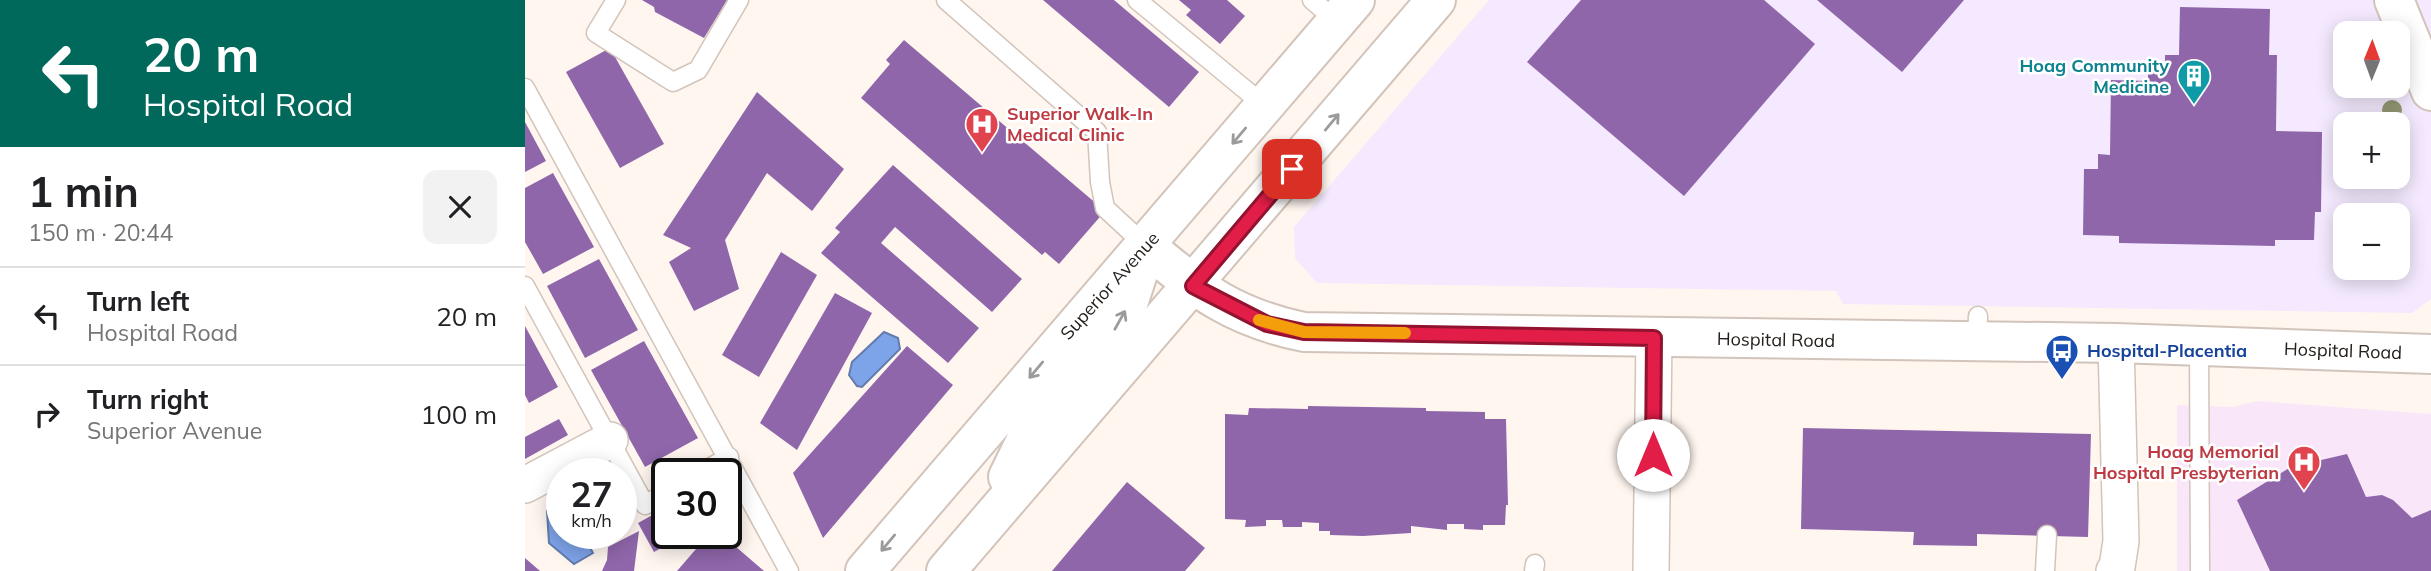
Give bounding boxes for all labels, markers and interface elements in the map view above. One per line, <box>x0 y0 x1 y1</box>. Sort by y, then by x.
north arrow <box>2333 21 2410 98</box>
map controls <box>2333 21 2410 280</box>
text: 20 m <box>143 23 259 84</box>
icon: left <box>28 28 119 119</box>
place label: Hoag Community Medicine <box>2019 54 2169 98</box>
building icon: Hoag Community Medicine <box>2175 57 2213 106</box>
text: Hospital Road <box>143 84 353 124</box>
place label: Superior Walk-In Medical Clinic <box>1007 102 1153 146</box>
hospital icon: Superior Walk-In Medical Clinic <box>963 105 1001 154</box>
button: + <box>2333 112 2410 189</box>
one-way arrow <box>1324 113 1340 131</box>
one-way arrow <box>1231 127 1247 145</box>
pin <box>1262 139 1322 199</box>
icon: arrive <box>1273 150 1311 188</box>
text: 1 min <box>28 165 139 218</box>
button: close <box>423 170 497 244</box>
button: − <box>2333 203 2410 280</box>
text: 150 m · 20:44 <box>28 218 173 247</box>
street label: Superior Avenue <box>1055 227 1164 344</box>
text: Turn left <box>87 285 189 318</box>
icon: left <box>28 297 66 335</box>
text: 20 m <box>436 300 497 333</box>
one-way arrow <box>1113 310 1127 330</box>
text: Hospital Road <box>87 318 238 347</box>
street label: Hospital Road <box>1717 327 1835 352</box>
bus stop icon: Hospital-Placentia <box>2043 332 2081 381</box>
street label: Hospital Road <box>2284 337 2403 364</box>
place label: Hospital-Placentia <box>2087 339 2247 362</box>
one-way arrow <box>1028 360 1044 378</box>
text: Turn right <box>87 383 208 416</box>
icon: right <box>28 395 66 433</box>
text: 100 m <box>421 398 497 431</box>
text: Superior Avenue <box>87 416 262 445</box>
position arrow <box>1616 418 1690 492</box>
place label: Hoag Memorial Hospital Presbyterian <box>2093 440 2279 484</box>
hospital icon: Hoag Memorial Hospital Presbyterian <box>2285 443 2323 492</box>
speed limit sign: 30 <box>651 458 742 549</box>
text: 27 <box>570 472 613 516</box>
text: km/h <box>571 509 612 532</box>
one-way arrow <box>880 534 896 552</box>

